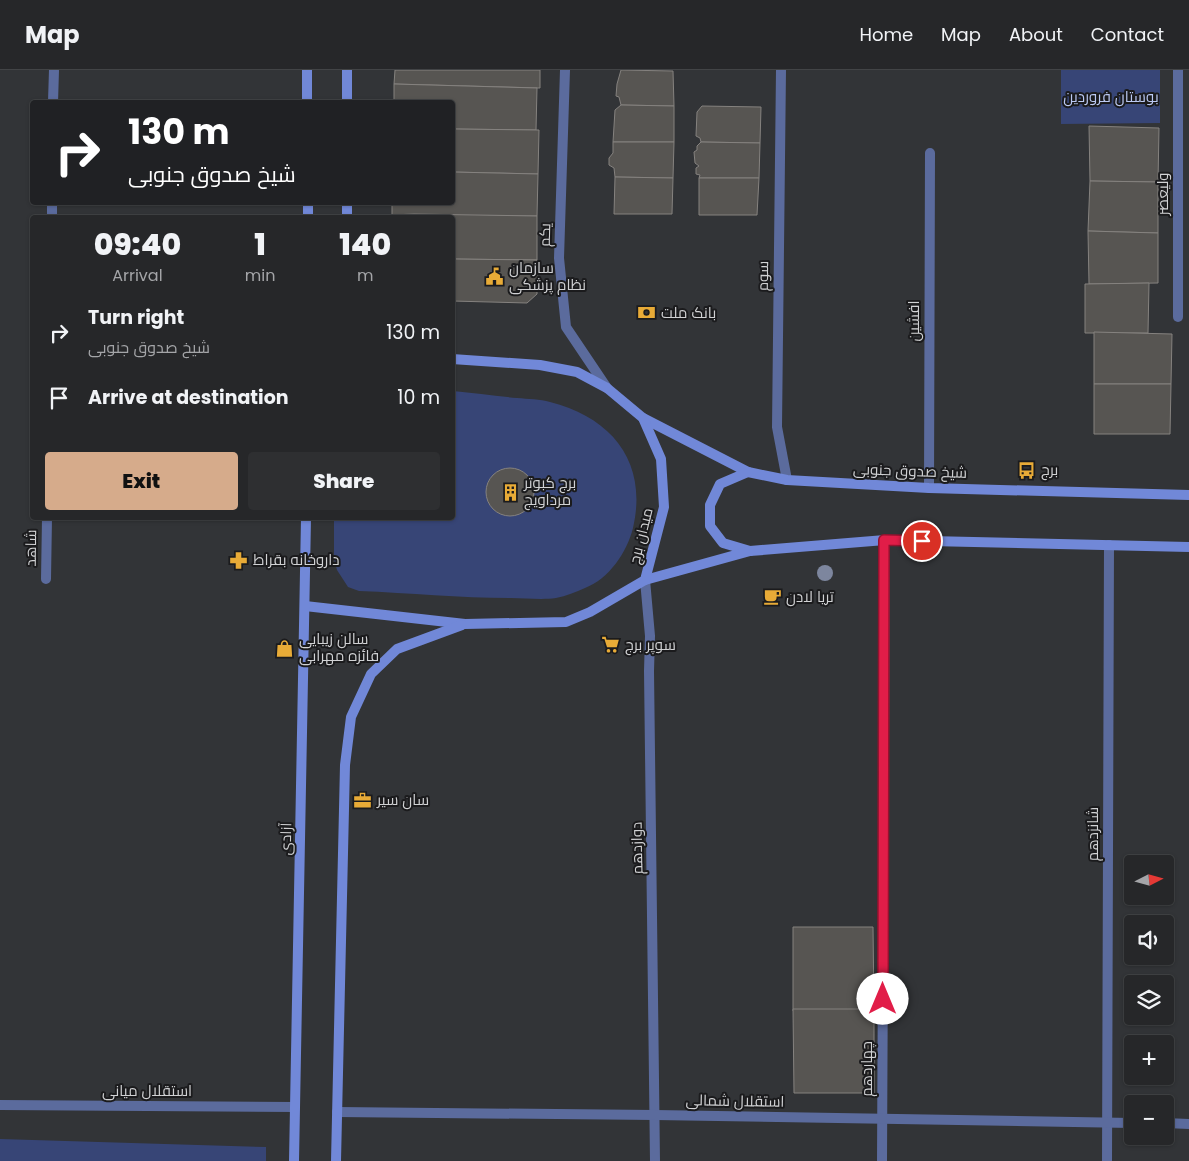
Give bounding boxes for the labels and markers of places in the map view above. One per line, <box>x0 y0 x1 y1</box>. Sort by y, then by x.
place label: سازمان نظام پزشکی <box>509 257 586 295</box>
public building icon: سازمان نظام پزشکی <box>485 267 505 287</box>
place label: بانک ملت <box>661 302 716 323</box>
bank icon: بانک ملت <box>637 303 657 323</box>
place label: برج <box>1041 459 1058 481</box>
bus stop icon: برج <box>1017 460 1037 480</box>
place label: برج کبوتر مرداویج <box>523 472 576 511</box>
building icon: برج کبوتر مرداویج <box>500 482 520 502</box>
pin <box>901 520 943 562</box>
place label: داروخانه بقراط <box>253 549 339 570</box>
pharmacy icon: داروخانه بقراط <box>229 550 249 570</box>
place label: تریا لادن <box>786 586 834 607</box>
cafe icon: تریا لادن <box>762 587 782 607</box>
place label: سالن زیبایی فائزه مهرابی <box>299 628 379 666</box>
place label: سوپر برج <box>625 634 676 656</box>
supermarket icon: سوپر برج <box>601 635 621 655</box>
shop icon: سالن زیبایی فائزه مهرابی <box>275 638 295 658</box>
place label: سان سیر <box>376 789 429 810</box>
office icon: سان سیر <box>353 790 373 810</box>

